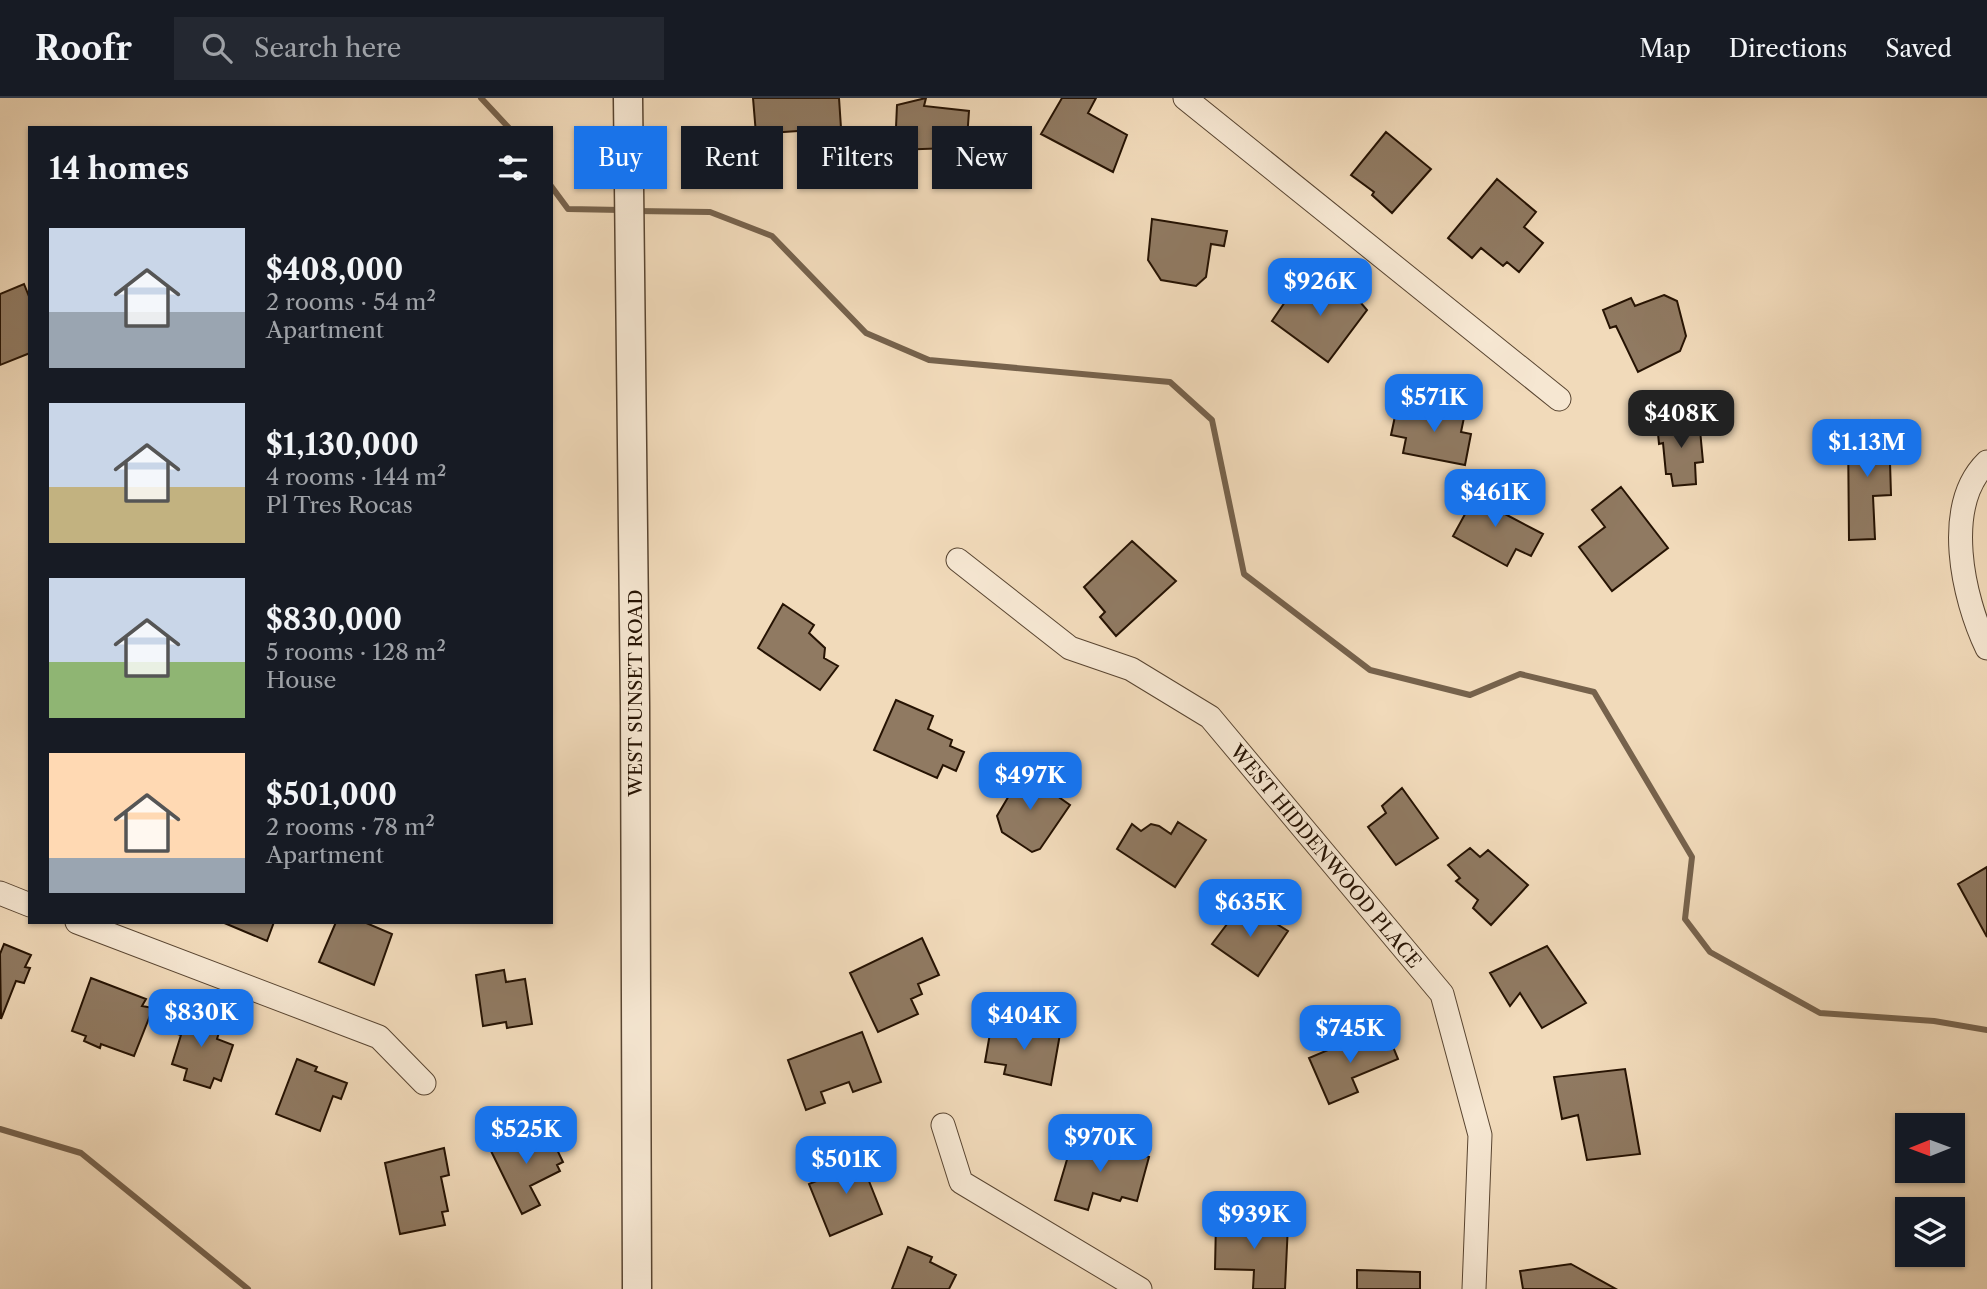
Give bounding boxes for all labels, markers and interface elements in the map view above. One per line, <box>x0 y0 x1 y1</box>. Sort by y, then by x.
search box <box>174 17 664 80</box>
text: Roofr <box>35 28 132 69</box>
icon: search <box>198 29 236 67</box>
text: Search here <box>254 32 401 64</box>
text: Map <box>1639 34 1691 63</box>
text: Directions <box>1729 34 1847 63</box>
text: Saved <box>1885 34 1952 63</box>
chip: Buy <box>574 126 667 189</box>
chip: Rent <box>681 126 783 189</box>
chip: Filters <box>797 126 918 189</box>
chip: New <box>932 126 1032 189</box>
icon: filters <box>494 149 532 187</box>
text: 14 homes <box>49 150 189 187</box>
text: $408,000 <box>266 251 403 288</box>
icon: home <box>105 256 189 340</box>
pin: $926K <box>1271 258 1369 318</box>
text: $926K <box>1284 267 1356 295</box>
text: 2 rooms · 54 m² <box>266 288 436 316</box>
text: Apartment <box>266 316 384 344</box>
pin: $571K <box>1385 374 1483 434</box>
text: $571K <box>1401 383 1467 411</box>
pin: $408K <box>1632 390 1730 450</box>
text: $408K <box>1644 399 1718 427</box>
pin: $1.13M <box>1810 420 1924 479</box>
text: $1,130,000 <box>266 426 419 463</box>
text: $1.13M <box>1828 428 1906 456</box>
icon: home <box>105 431 189 515</box>
text: 4 rooms · 144 m² <box>266 463 446 491</box>
pin: $461K <box>1446 470 1544 529</box>
text: $461K <box>1461 478 1529 506</box>
text: Pl Tres Rocas <box>266 491 413 519</box>
street label: WEST SUNSET ROAD <box>624 589 647 798</box>
text: $830,000 <box>266 601 402 638</box>
icon: home <box>105 606 189 690</box>
text: 5 rooms · 128 m² <box>266 638 446 666</box>
text: House <box>266 666 336 694</box>
street label: WEST HIDDENWOOD PLACE <box>1225 739 1426 973</box>
pin: $497K <box>981 752 1079 812</box>
text: $497K <box>995 761 1065 789</box>
text: $501,000 <box>266 776 397 813</box>
icon: home <box>105 781 189 865</box>
text: 2 rooms · 78 m² <box>266 813 435 841</box>
text: Apartment <box>266 841 384 869</box>
pin: $635K <box>1201 880 1299 939</box>
text: $635K <box>1215 888 1285 916</box>
pin: $830K <box>152 990 250 1049</box>
pin: $404K <box>975 992 1073 1052</box>
text: $830K <box>164 998 238 1026</box>
text: $404K <box>987 1001 1061 1029</box>
pin: $745K <box>1301 1006 1399 1065</box>
text: $745K <box>1316 1014 1384 1042</box>
pin: $525K <box>477 1107 575 1166</box>
north arrow <box>1895 1113 1965 1183</box>
map controls <box>1895 1113 1965 1267</box>
pin: $970K <box>1051 1114 1149 1174</box>
text: $525K <box>491 1115 561 1143</box>
text: $970K <box>1064 1123 1136 1151</box>
pin: $501K <box>797 1136 895 1196</box>
text: $501K <box>812 1145 880 1173</box>
pin: $939K <box>1205 1192 1303 1251</box>
button: layers <box>1895 1197 1965 1267</box>
text: $939K <box>1218 1200 1290 1228</box>

